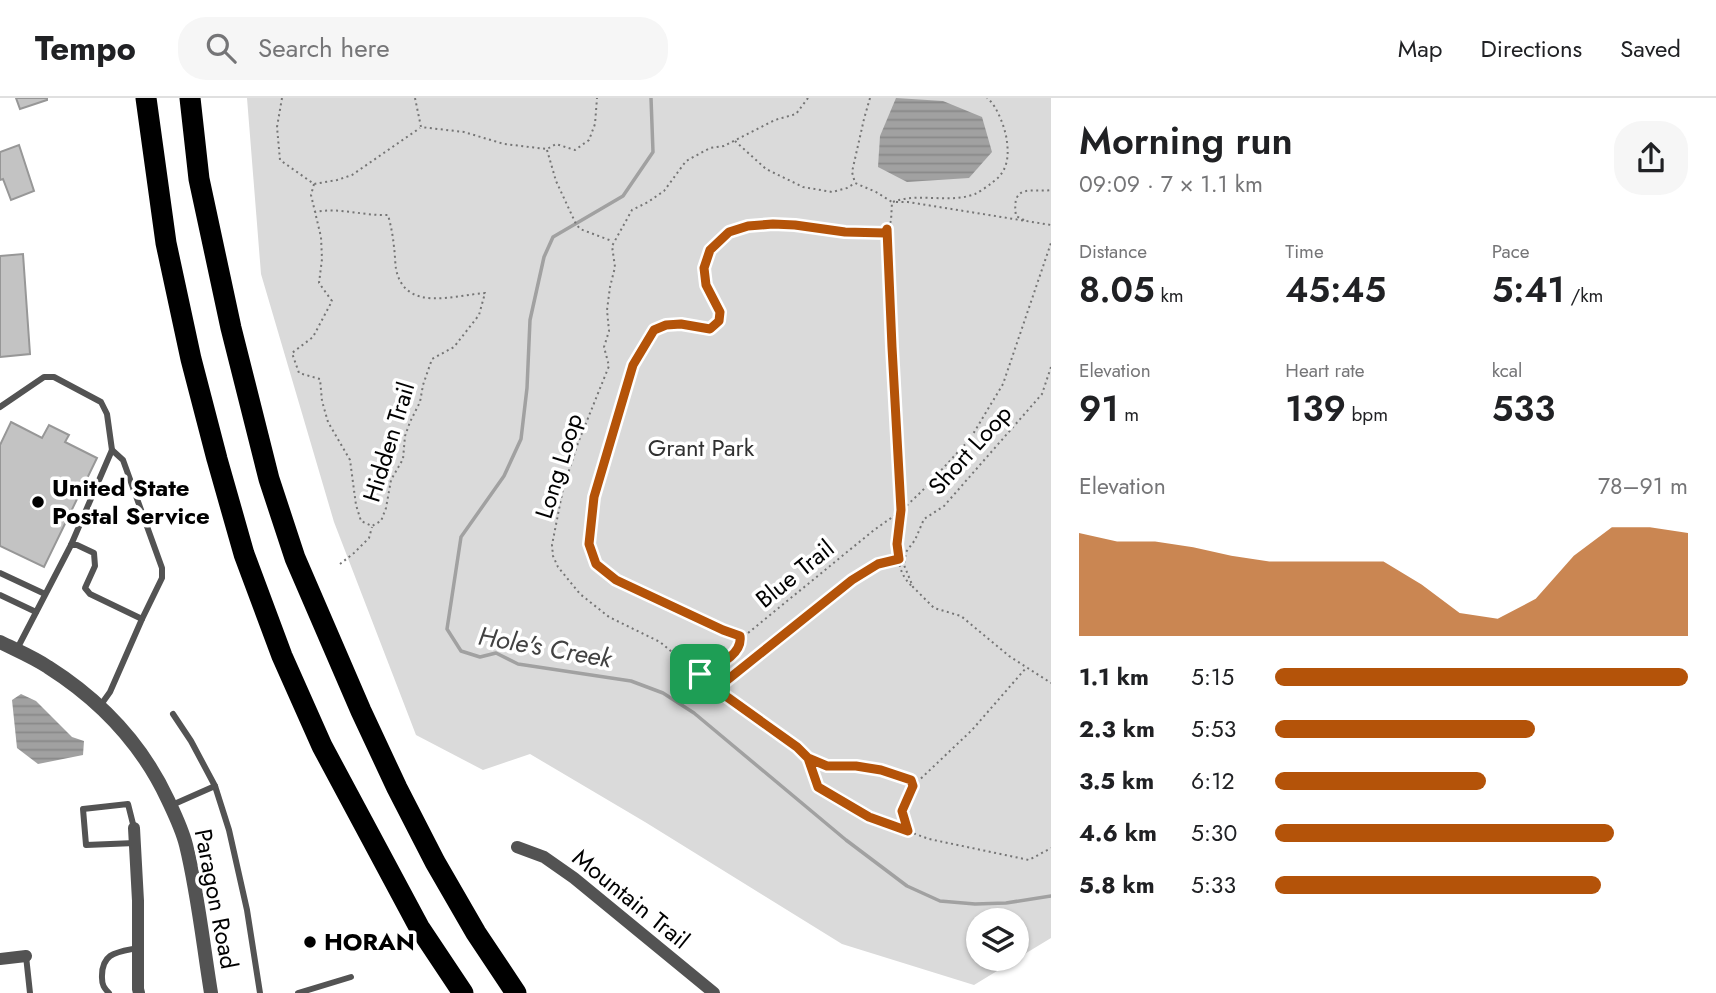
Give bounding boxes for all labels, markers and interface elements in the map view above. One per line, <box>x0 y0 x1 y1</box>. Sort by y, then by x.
search box <box>178 17 668 80</box>
text: Tempo <box>35 25 136 72</box>
icon: search <box>202 29 240 67</box>
text: Search here <box>258 29 390 67</box>
text: Map <box>1398 31 1443 66</box>
text: Directions <box>1481 31 1582 66</box>
text: Saved <box>1620 31 1681 66</box>
text: Morning run <box>1079 113 1293 168</box>
button: share <box>1614 121 1688 195</box>
text: 09:09 · 7 × 1.1 km <box>1079 167 1263 201</box>
text: Distance <box>1079 238 1147 265</box>
text: Time <box>1285 238 1324 265</box>
text: Pace <box>1492 238 1530 265</box>
text: 8.05 <box>1079 265 1155 315</box>
text: 45:45 <box>1285 265 1386 315</box>
text: 5:41 <box>1492 265 1565 315</box>
text: km <box>1155 282 1184 309</box>
text: /km <box>1565 282 1603 309</box>
text: Elevation <box>1079 357 1151 384</box>
text: Heart rate <box>1285 357 1365 384</box>
text: kcal <box>1492 357 1522 384</box>
street label: Hidden Trail <box>354 378 423 506</box>
text: 91 <box>1079 384 1119 434</box>
text: 139 <box>1285 384 1346 434</box>
text: 533 <box>1492 384 1555 434</box>
street label: Short Loop <box>920 397 1020 503</box>
text: m <box>1119 401 1139 428</box>
text: bpm <box>1346 401 1388 428</box>
street label: Long Loop <box>526 409 591 523</box>
park label: Grant Park <box>648 430 755 465</box>
text: Elevation <box>1079 469 1166 503</box>
text: 78–91 m <box>1598 469 1688 503</box>
place label: United State Postal Service <box>52 470 210 533</box>
marker: United State Postal Service <box>30 494 46 510</box>
street label: Blue Trail <box>748 531 841 616</box>
water label: Hole's Creek <box>475 617 617 678</box>
pin <box>670 644 730 704</box>
icon: arrive <box>681 655 719 693</box>
text: 1.1 km <box>1079 660 1149 694</box>
text: 5:15 <box>1191 660 1234 694</box>
text: 2.3 km <box>1079 712 1155 746</box>
text: 5:53 <box>1191 712 1236 746</box>
text: 3.5 km <box>1079 764 1154 798</box>
text: 6:12 <box>1191 764 1235 798</box>
text: 4.6 km <box>1079 816 1157 850</box>
text: 5:30 <box>1191 816 1237 850</box>
street label: Paragon Road <box>186 826 247 972</box>
street label: Mountain Trail <box>565 840 697 957</box>
text: 5.8 km <box>1079 868 1155 902</box>
text: 5:33 <box>1191 868 1236 902</box>
map controls <box>966 908 1029 971</box>
button: layers <box>966 908 1029 971</box>
place label: HORAN <box>324 924 415 959</box>
marker: HORAN <box>302 934 318 950</box>

